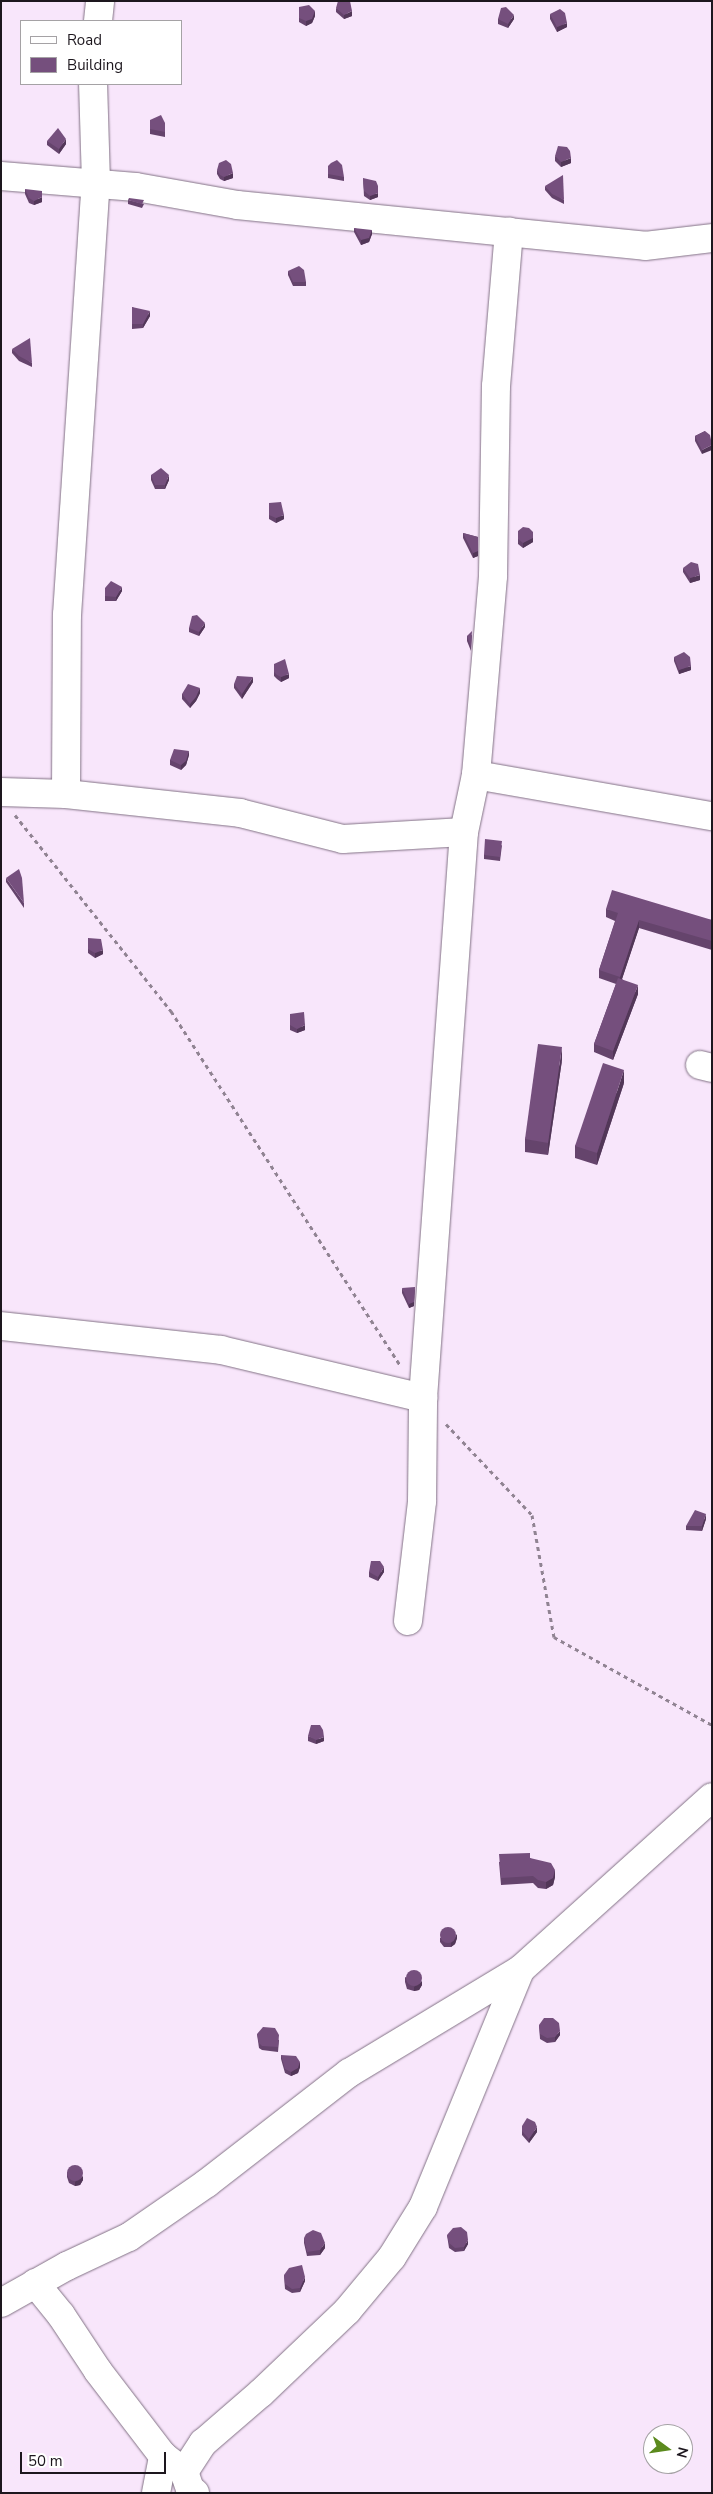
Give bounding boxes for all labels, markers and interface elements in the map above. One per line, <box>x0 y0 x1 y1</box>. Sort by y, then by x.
legend <box>20 20 182 85</box>
text: Road <box>67 30 102 50</box>
text: Building <box>67 55 123 75</box>
north arrow <box>643 2424 693 2474</box>
scale bar <box>22 2442 169 2474</box>
text: N <box>672 2445 693 2460</box>
text: 50 m <box>28 2451 63 2471</box>

